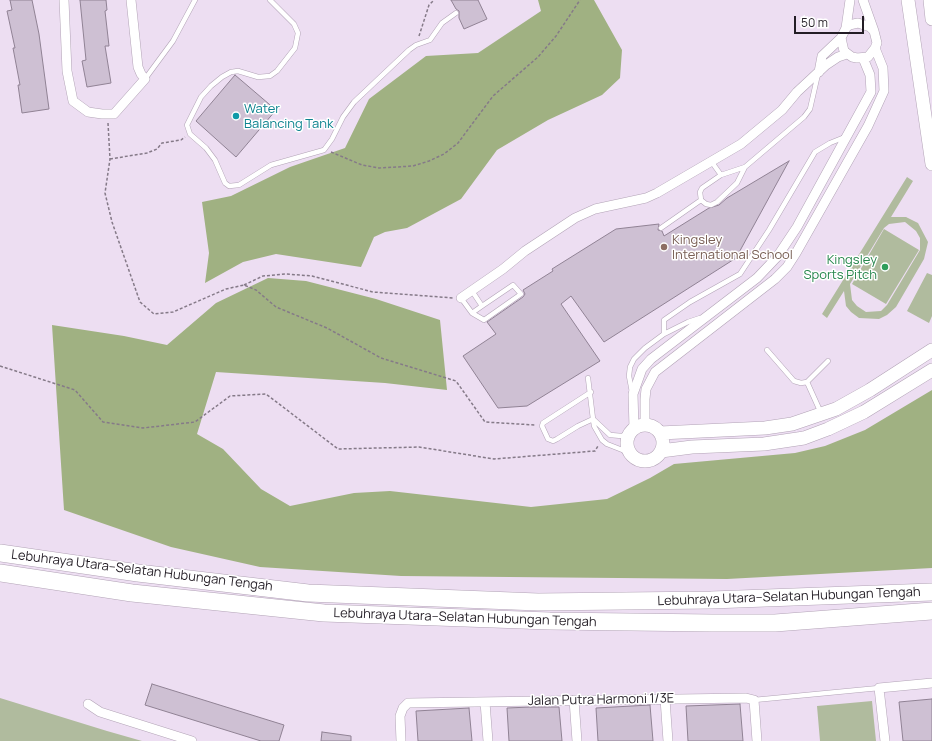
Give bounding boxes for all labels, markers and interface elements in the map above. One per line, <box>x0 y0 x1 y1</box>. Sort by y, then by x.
scale bar <box>796 8 866 34</box>
text: 50 m <box>801 14 828 31</box>
place label: Water Balancing Tank <box>244 101 333 132</box>
marker: Water Balancing Tank <box>231 111 241 121</box>
place label: Kingsley International School <box>672 232 793 263</box>
marker: Kingsley International School <box>659 242 669 252</box>
place label: Kingsley Sports Pitch <box>804 252 877 283</box>
marker: Kingsley Sports Pitch <box>880 262 890 272</box>
street label: Lebuhraya Utara–Selatan Hubungan Tengah <box>10 547 274 595</box>
street label: Lebuhraya Utara–Selatan Hubungan Tengah <box>657 585 921 609</box>
street label: Lebuhraya Utara–Selatan Hubungan Tengah <box>333 606 597 630</box>
street label: Jalan Putra Harmoni 1/3E <box>528 691 674 709</box>

